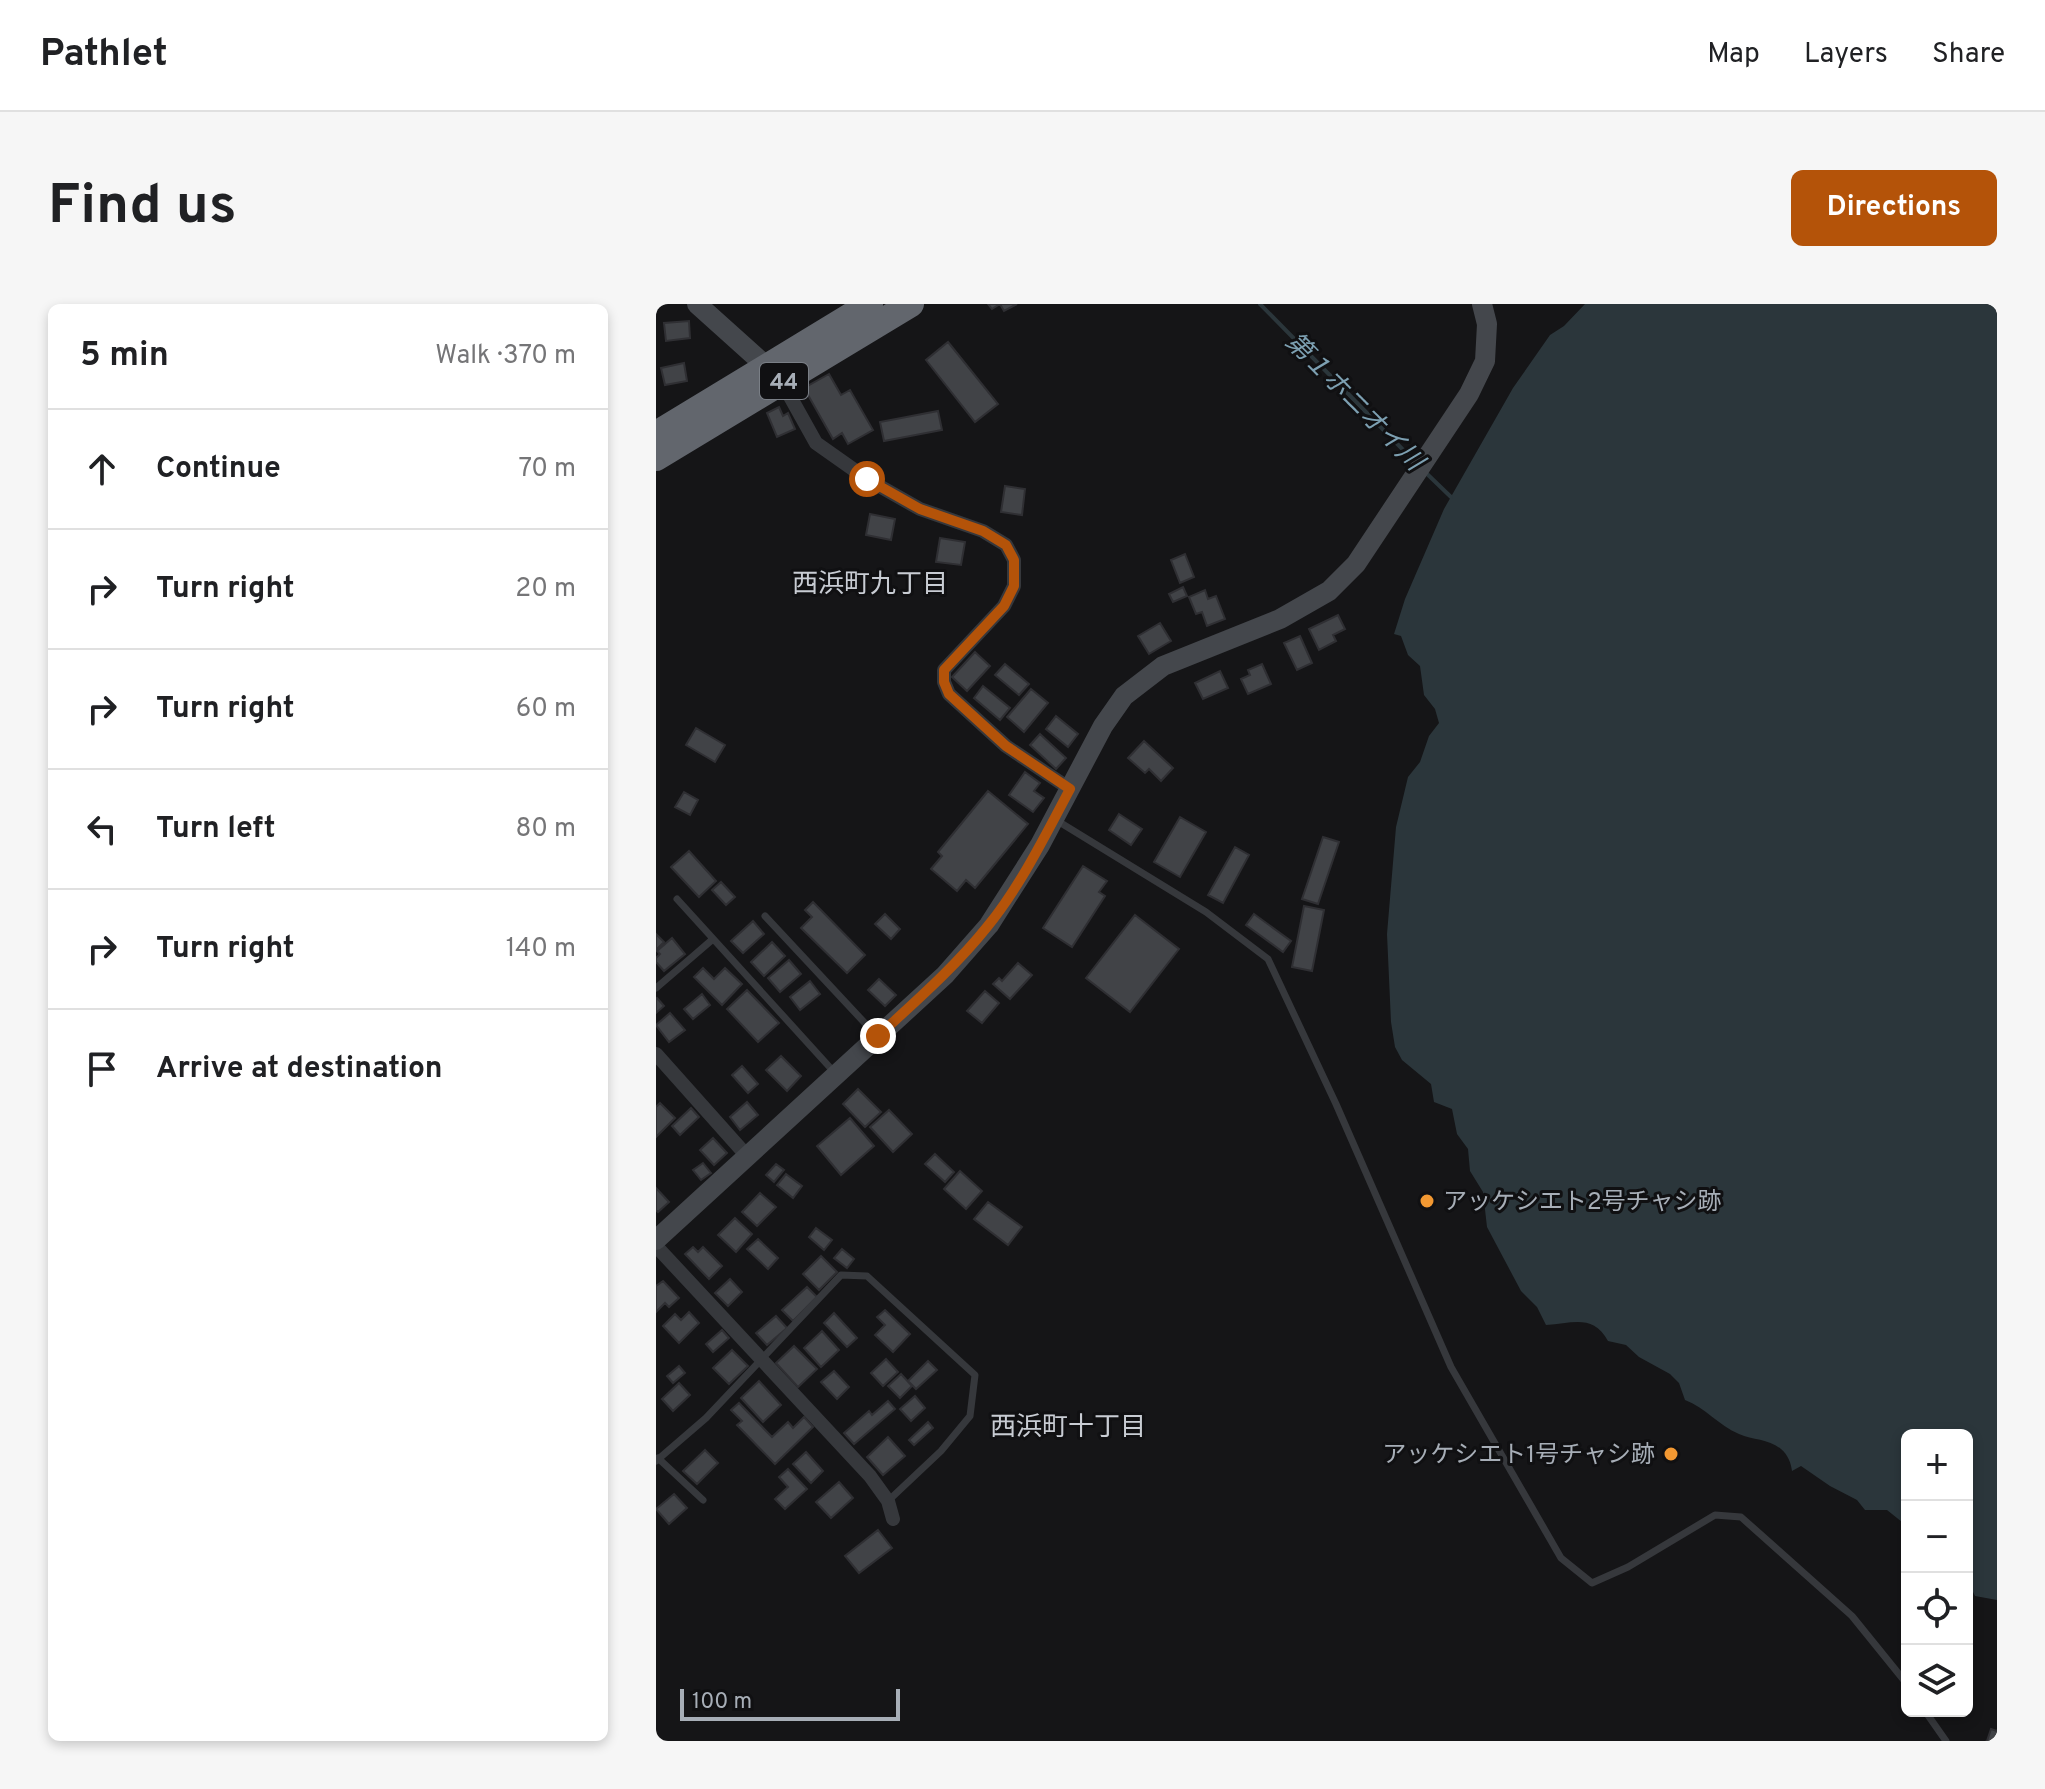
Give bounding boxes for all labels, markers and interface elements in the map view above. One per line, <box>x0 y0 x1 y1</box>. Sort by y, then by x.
text: Pathlet <box>40 31 168 80</box>
text: Map <box>1707 37 1760 73</box>
text: Layers <box>1804 37 1888 73</box>
text: Share <box>1932 37 2005 73</box>
button: Directions <box>1791 170 1997 246</box>
text: Find us <box>48 173 237 243</box>
water label: 第１ホニオイ川 <box>1277 327 1431 481</box>
text: 5 min <box>80 335 169 378</box>
text: Walk · 370 m <box>435 340 576 373</box>
road number: 44 <box>760 363 808 399</box>
icon: ahead <box>80 447 124 491</box>
text: Continue <box>156 451 281 488</box>
text: 70 m <box>518 453 576 486</box>
route start <box>849 461 885 497</box>
icon: right <box>80 567 124 611</box>
district label: 西浜町九丁目 <box>792 569 948 602</box>
text: Turn right <box>156 571 294 608</box>
text: 20 m <box>515 573 576 606</box>
icon: right <box>80 687 124 731</box>
text: Turn right <box>156 691 294 728</box>
text: 60 m <box>516 693 576 726</box>
icon: left <box>80 807 124 851</box>
text: Turn left <box>156 811 276 848</box>
text: 80 m <box>516 813 576 846</box>
icon: right <box>80 927 124 971</box>
text: Turn right <box>156 931 294 968</box>
text: 140 m <box>506 933 576 966</box>
route end <box>860 1018 896 1054</box>
icon: arrive <box>80 1047 124 1091</box>
text: Arrive at destination <box>156 1051 442 1088</box>
place label: アッケシエト2号チャシ跡 <box>1443 1188 1721 1218</box>
marker: アッケシエト2号チャシ跡 <box>1418 1192 1436 1210</box>
district label: 西浜町十丁目 <box>990 1412 1146 1445</box>
map controls <box>1901 1429 1973 1717</box>
button: + <box>1901 1429 1973 1501</box>
place label: アッケシエト1号チャシ跡 <box>1382 1441 1655 1471</box>
marker: アッケシエト1号チャシ跡 <box>1662 1445 1680 1463</box>
button: − <box>1901 1501 1973 1573</box>
button: locate <box>1901 1573 1973 1645</box>
button: layers <box>1901 1645 1973 1717</box>
scale bar <box>680 1685 900 1721</box>
text: 100 m <box>692 1689 752 1716</box>

